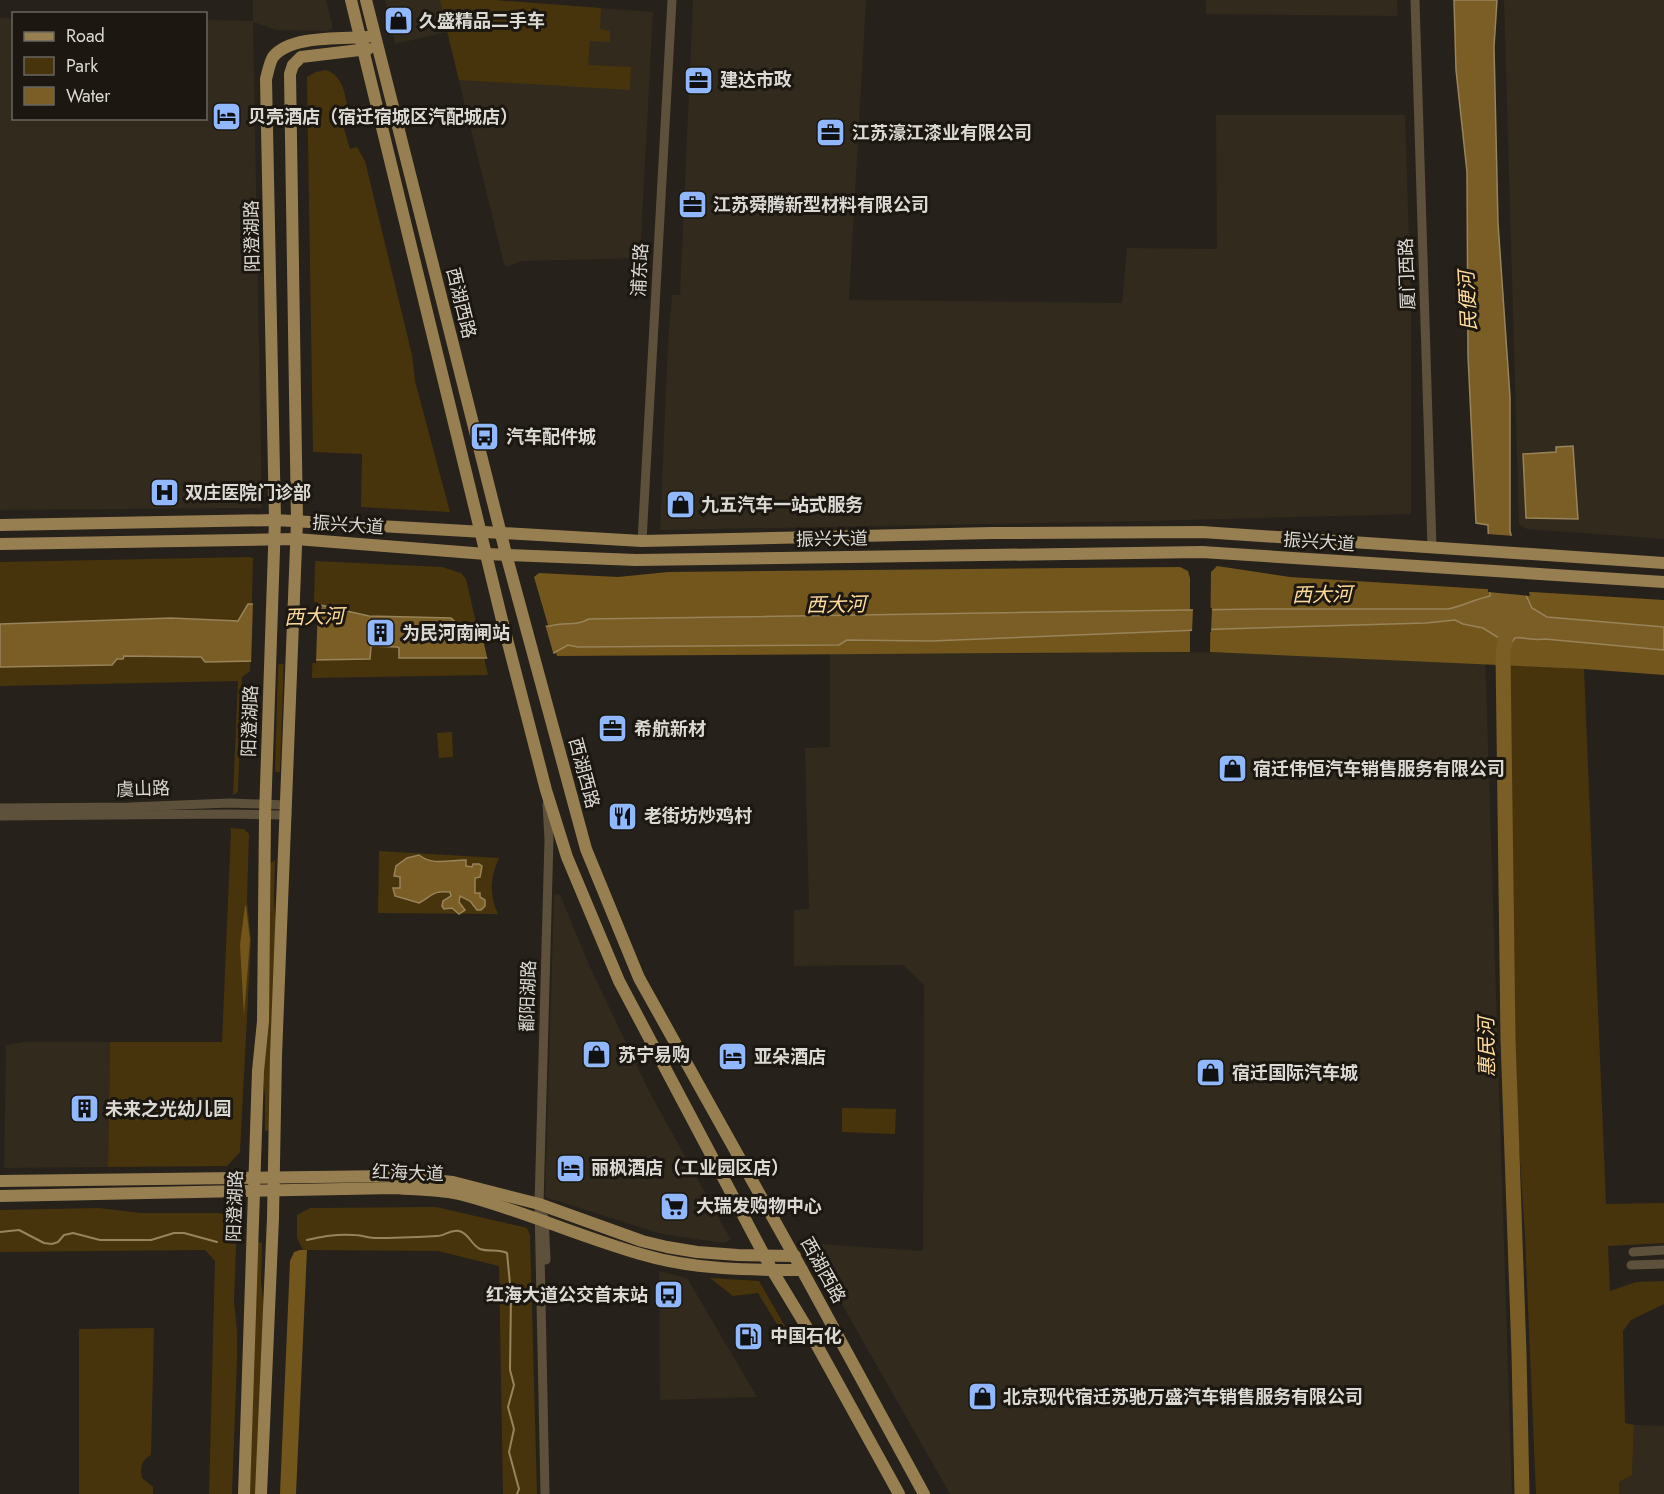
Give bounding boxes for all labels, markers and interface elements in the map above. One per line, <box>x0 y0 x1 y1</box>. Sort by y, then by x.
shop icon: 久盛精品二手车 <box>382 5 414 37</box>
place label: 久盛精品二手车 <box>419 8 545 34</box>
legend <box>12 12 207 120</box>
text: Road <box>66 23 105 49</box>
text: Park <box>66 53 98 79</box>
office icon: 建达市政 <box>683 64 715 96</box>
place label: 建达市政 <box>720 67 792 93</box>
text: Water <box>66 83 111 109</box>
hotel icon: 贝壳酒店（宿迁宿城区汽配城店） <box>211 101 243 133</box>
place label: 贝壳酒店（宿迁宿城区汽配城店） <box>248 104 518 130</box>
office icon: 江苏濠江漆业有限公司 <box>815 117 847 149</box>
place label: 江苏濠江漆业有限公司 <box>852 120 1032 146</box>
office icon: 江苏舜腾新型材料有限公司 <box>676 189 708 221</box>
place label: 江苏舜腾新型材料有限公司 <box>713 192 929 218</box>
street label: 阳澄湖路 <box>238 200 266 272</box>
street label: 厦门西路 <box>1393 238 1421 310</box>
street label: 浦东路 <box>626 242 654 298</box>
street label: 西湖西路 <box>440 265 482 341</box>
water label: 民便河 <box>1452 266 1484 332</box>
bus stop icon: 汽车配件城 <box>469 421 501 453</box>
place label: 汽车配件城 <box>506 424 596 450</box>
hospital icon: 双庄医院门诊部 <box>148 477 180 509</box>
place label: 双庄医院门诊部 <box>185 480 311 506</box>
shop icon: 九五汽车一站式服务 <box>664 489 696 521</box>
place label: 九五汽车一站式服务 <box>701 492 863 518</box>
street label: 振兴大道 <box>311 510 385 540</box>
street label: 振兴大道 <box>796 525 868 553</box>
street label: 振兴大道 <box>1282 527 1356 557</box>
water label: 西大河 <box>1292 580 1356 610</box>
water label: 西大河 <box>806 590 870 620</box>
water label: 西大河 <box>284 601 348 633</box>
building icon: 为民河南闸站 <box>365 617 397 649</box>
place label: 为民河南闸站 <box>402 620 510 646</box>
street label: 阳澄湖路 <box>236 685 264 757</box>
office icon: 希航新材 <box>597 713 629 745</box>
place label: 希航新材 <box>634 716 706 742</box>
street label: 西湖西路 <box>562 735 606 811</box>
shop icon: 宿迁伟恒汽车销售服务有限公司 <box>1216 753 1248 785</box>
place label: 宿迁伟恒汽车销售服务有限公司 <box>1253 756 1505 782</box>
street label: 虞山路 <box>116 775 170 803</box>
restaurant icon: 老街坊炒鸡村 <box>607 800 639 832</box>
place label: 老街坊炒鸡村 <box>644 803 752 829</box>
street label: 鄱阳湖路 <box>514 960 542 1032</box>
water label: 惠民河 <box>1472 1013 1502 1077</box>
shop icon: 苏宁易购 <box>581 1039 613 1071</box>
hotel icon: 亚朵酒店 <box>717 1041 749 1073</box>
place label: 苏宁易购 <box>618 1042 690 1068</box>
place label: 亚朵酒店 <box>754 1044 826 1070</box>
shop icon: 宿迁国际汽车城 <box>1195 1057 1227 1089</box>
place label: 宿迁国际汽车城 <box>1232 1060 1358 1086</box>
building icon: 未来之光幼儿园 <box>68 1093 100 1125</box>
place label: 未来之光幼儿园 <box>105 1096 231 1122</box>
hotel icon: 丽枫酒店（工业园区店） <box>554 1152 586 1184</box>
place label: 丽枫酒店（工业园区店） <box>591 1155 789 1181</box>
street label: 红海大道 <box>372 1159 444 1187</box>
street label: 阳澄湖路 <box>221 1170 249 1242</box>
supermarket icon: 大瑞发购物中心 <box>659 1190 691 1222</box>
place label: 大瑞发购物中心 <box>696 1193 822 1219</box>
street label: 西湖西路 <box>794 1232 852 1308</box>
bus stop icon: 红海大道公交首末站 <box>653 1279 685 1311</box>
place label: 红海大道公交首末站 <box>486 1282 648 1308</box>
fuel station icon: 中国石化 <box>733 1320 765 1352</box>
place label: 中国石化 <box>770 1323 842 1349</box>
shop icon: 北京现代宿迁苏驰万盛汽车销售服务有限公司 <box>966 1381 998 1413</box>
place label: 北京现代宿迁苏驰万盛汽车销售服务有限公司 <box>1003 1384 1363 1410</box>

